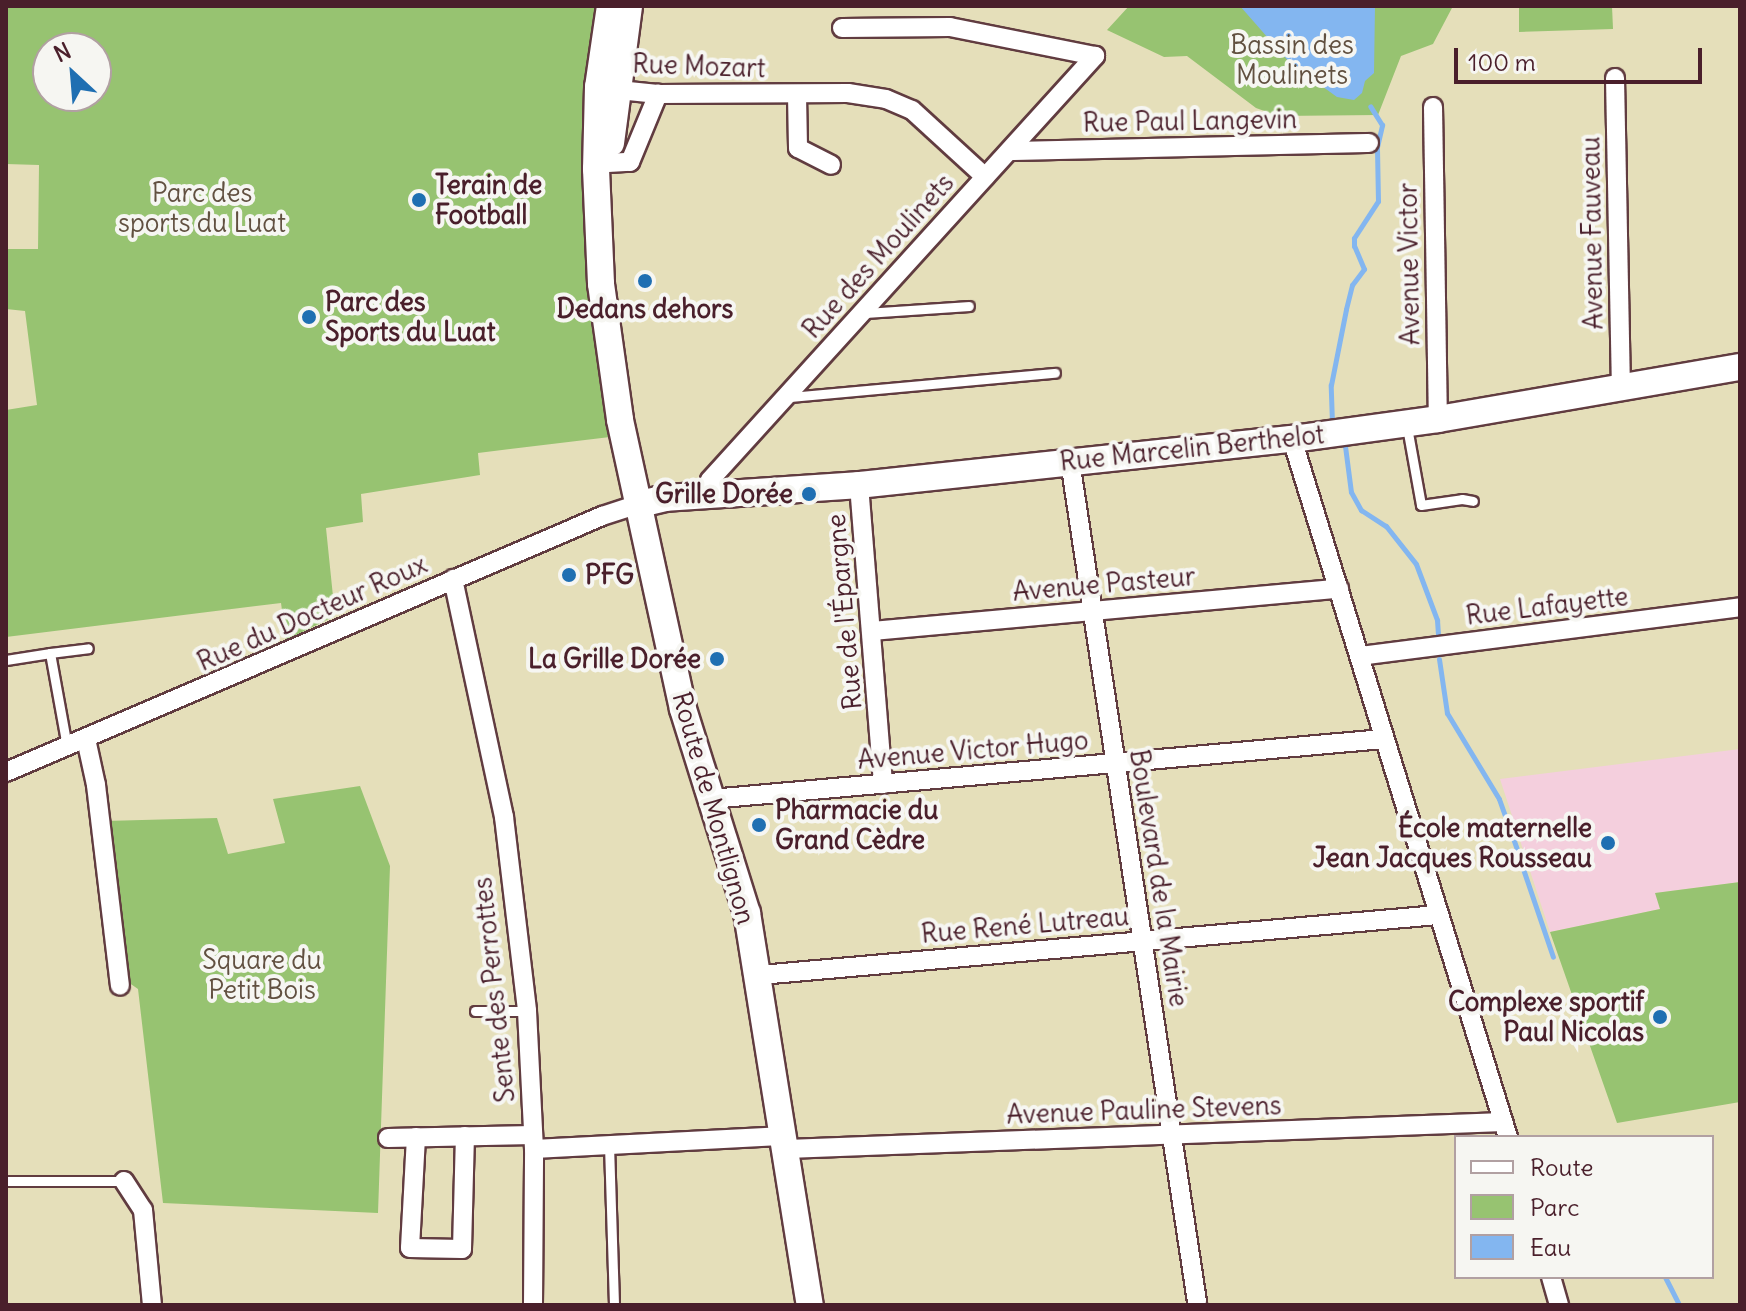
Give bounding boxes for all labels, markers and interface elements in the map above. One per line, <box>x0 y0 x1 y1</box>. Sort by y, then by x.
park label: Bassin des Moulinets <box>1230 29 1354 90</box>
north arrow <box>32 32 112 112</box>
scale bar <box>1458 32 1706 82</box>
text: N <box>49 36 75 68</box>
text: 100 m <box>1468 47 1536 77</box>
street label: Rue Mozart <box>632 48 766 84</box>
street label: Rue Paul Langevin <box>1083 104 1297 138</box>
street label: Avenue Fauveau <box>1575 136 1609 330</box>
street label: Rue des Moulinets <box>796 167 960 345</box>
place label: Terain de Football <box>435 169 542 230</box>
park label: Parc des sports du Luat <box>118 177 286 238</box>
street label: Avenue Victor <box>1392 182 1426 346</box>
marker: Terain de Football <box>410 191 428 209</box>
marker: Dedans dehors <box>636 272 654 290</box>
place label: Parc des Sports du Luat <box>325 286 495 348</box>
place label: Dedans dehors <box>557 293 733 325</box>
marker: Parc des Sports du Luat <box>300 308 318 326</box>
street label: Rue Marcelin Berthelot <box>1058 419 1326 477</box>
place label: Grille Dorée <box>655 478 793 510</box>
marker: Grille Dorée <box>800 485 818 503</box>
street label: Rue de l'Épargne <box>820 513 868 711</box>
street label: Rue du Docteur Roux <box>192 548 432 678</box>
place label: PFG <box>585 559 634 591</box>
street label: Avenue Pasteur <box>1011 560 1197 608</box>
marker: PFG <box>560 566 578 584</box>
street label: Rue Lafayette <box>1464 581 1630 631</box>
place label: La Grille Dorée <box>528 643 701 675</box>
marker: La Grille Dorée <box>708 650 726 668</box>
street label: Route de Montlignon <box>666 688 762 928</box>
street label: Avenue Victor Hugo <box>856 724 1090 776</box>
street label: Boulevard de la Mairie <box>1123 747 1195 1009</box>
place label: Pharmacie du Grand Cèdre <box>775 794 938 856</box>
place label: École maternelle Jean Jacques Rousseau <box>1313 812 1592 874</box>
marker: Pharmacie du Grand Cèdre <box>750 816 768 834</box>
marker: École maternelle Jean Jacques Rousseau <box>1599 834 1617 852</box>
street label: Sente des Perrottes <box>467 876 521 1104</box>
street label: Rue René Lutreau <box>920 900 1130 950</box>
park label: Square du Petit Bois <box>202 944 322 1006</box>
place label: Complexe sportif Paul Nicolas <box>1448 986 1644 1048</box>
marker: Complexe sportif Paul Nicolas <box>1651 1008 1669 1026</box>
street label: Avenue Pauline Stevens <box>1006 1090 1282 1130</box>
legend <box>1454 1135 1714 1279</box>
text: Route <box>1530 1152 1593 1182</box>
text: Parc <box>1530 1192 1579 1222</box>
text: Eau <box>1530 1232 1571 1262</box>

